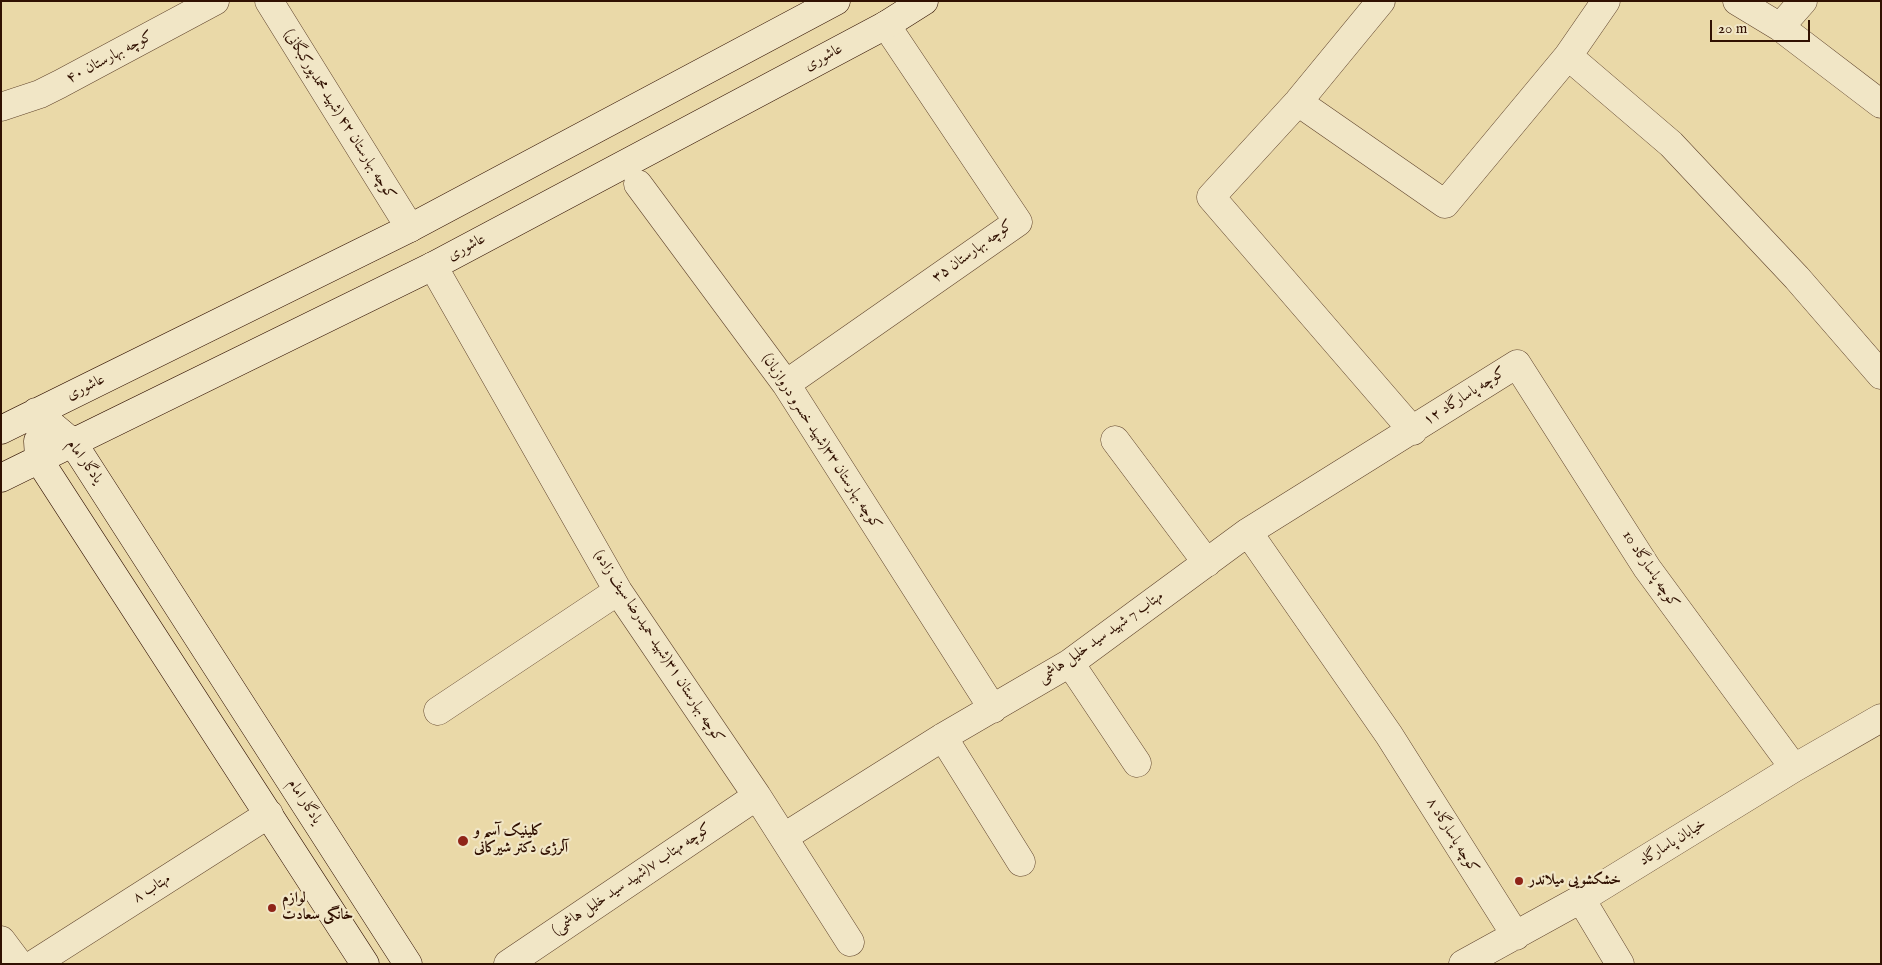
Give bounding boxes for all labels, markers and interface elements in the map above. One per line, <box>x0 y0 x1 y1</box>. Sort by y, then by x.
scale bar <box>1712 10 1812 42</box>
text: 20 m <box>1718 19 1747 38</box>
street label: کوچه بهارستان ۴۲ (شهید محمدپورکبگانی) <box>279 26 399 204</box>
street label: کوچه بهارستان ۴۰ <box>64 28 156 88</box>
street label: عاشوری <box>802 41 846 75</box>
street label: کوچه بهارستان ۳۵ <box>929 217 1017 287</box>
street label: عاشوری <box>445 231 489 265</box>
street label: کوچه بهارستان ۳۳(شهید خسرو دروازبان) <box>757 351 885 533</box>
street label: کوچه پاسارگاد ۱۲ <box>1421 364 1509 430</box>
street label: عاشوری <box>64 371 108 405</box>
street label: یادگار امام <box>62 436 106 488</box>
street label: کوچه پاسارگاد 10 <box>1617 528 1683 612</box>
street label: کوچه بهارستان ۳۱(شهید حمیدرضا سیف زاده) <box>589 547 727 747</box>
street label: مهتاب 7 شهید سید خلیل هاشمی <box>1035 588 1167 688</box>
street label: یادگار امام <box>283 776 325 828</box>
street label: کوچه پاسارگاد ۸ <box>1422 795 1482 877</box>
street label: خیابان پاسارگاد <box>1636 815 1710 871</box>
street label: کوچه مهتاب ۷(شهید سید خلیل هاشمی) <box>549 820 715 940</box>
place label: کلینیک آسم و آلرژی دکتر شیرکانی <box>474 823 568 858</box>
marker: کلینیک آسم و آلرژی دکتر شیرکانی <box>456 834 470 848</box>
street label: مهتاب ۸ <box>130 871 174 907</box>
place label: خشکشویی میلاندر <box>1529 872 1621 890</box>
marker: خشکشویی میلاندر <box>1513 875 1525 887</box>
place label: لوازم خانگی سعادت <box>282 890 353 925</box>
marker: لوازم خانگی سعادت <box>266 902 278 914</box>

